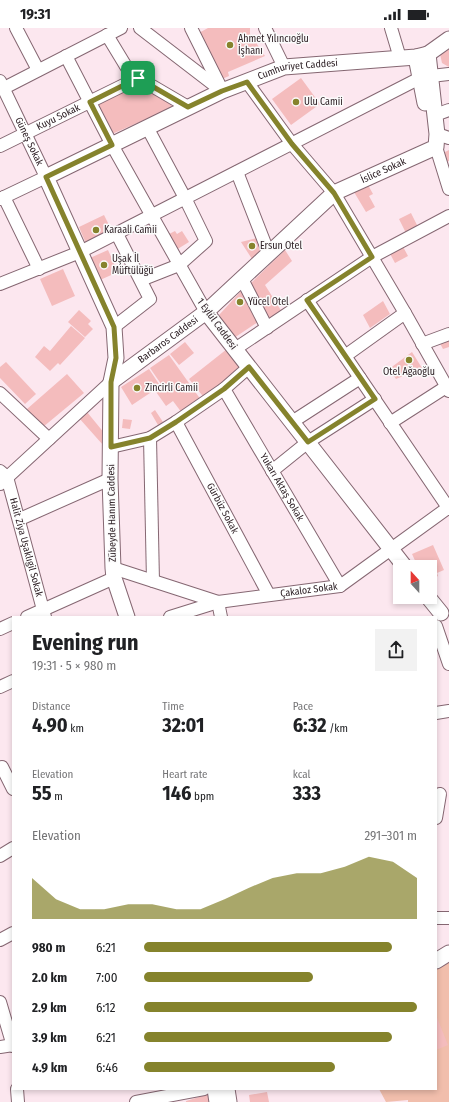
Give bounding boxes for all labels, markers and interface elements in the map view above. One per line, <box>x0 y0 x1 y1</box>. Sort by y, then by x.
text: 19:31 <box>20 5 51 23</box>
place label: Ahmet Yılıncıoğlu İşhanı <box>238 33 309 57</box>
marker: Ahmet Yılıncıoğlu İşhanı <box>225 40 235 50</box>
street label: Cumhuriyet Caddesi <box>256 57 338 83</box>
pin <box>121 61 155 95</box>
icon: arrive <box>127 67 149 89</box>
place label: Ulu Camii <box>304 96 343 108</box>
marker: Ulu Camii <box>291 97 301 107</box>
street label: Kuyu Sokak <box>35 101 82 133</box>
street label: Güneş Sokak <box>12 115 46 168</box>
street label: İslice Sokak <box>358 155 408 186</box>
place label: Karaali Camii <box>104 224 157 236</box>
marker: Karaali Camii <box>91 225 101 235</box>
place label: Ersun Otel <box>260 240 302 252</box>
marker: Ersun Otel <box>247 241 257 251</box>
place label: Uşak İl Müftülüğü <box>112 251 154 277</box>
marker: Uşak İl Müftülüğü <box>99 260 109 270</box>
street label: 1 Eylül Caddesi <box>194 296 240 352</box>
place label: Yücel Otel <box>248 296 289 308</box>
marker: Yücel Otel <box>235 297 245 307</box>
street label: Barbaros Caddesi <box>136 314 201 366</box>
marker: Otel Ağaoğlu <box>404 355 414 365</box>
place label: Otel Ağaoğlu <box>383 366 435 378</box>
place label: Zincirli Camii <box>145 382 198 394</box>
marker: Zincirli Camii <box>132 383 142 393</box>
street label: Yukarı Aktaş Sokak <box>257 451 307 524</box>
street label: Zübeyde Hanım Caddesi <box>105 464 119 562</box>
street label: Gürbüz Sokak <box>204 481 241 536</box>
street label: Halit Ziya Uşaklıgil Sokak <box>7 496 45 598</box>
north arrow <box>393 560 437 604</box>
map controls <box>393 560 437 604</box>
street label: Çakaloz Sokak <box>280 580 339 600</box>
text: Evening run <box>32 629 139 656</box>
button: share <box>375 629 417 671</box>
text: 19:31 · 5 × 980 m <box>32 658 116 673</box>
text: Distance <box>32 700 71 713</box>
text: Time <box>162 700 184 713</box>
text: Pace <box>293 700 313 713</box>
text: 4.90 <box>32 713 68 737</box>
text: 32:01 <box>162 713 204 737</box>
text: 6:32 <box>293 713 327 737</box>
text: km <box>68 722 84 735</box>
text: /km <box>327 722 348 735</box>
text: Elevation <box>32 768 73 781</box>
text: Heart rate <box>162 768 208 781</box>
text: kcal <box>293 768 310 781</box>
text: 55 <box>32 781 52 805</box>
text: 146 <box>162 781 192 805</box>
text: 333 <box>293 781 321 805</box>
text: m <box>52 790 63 803</box>
text: bpm <box>192 790 214 803</box>
text: Elevation <box>32 828 81 843</box>
text: 291–301 m <box>364 828 417 843</box>
text: 980 m <box>32 940 65 955</box>
text: 6:21 <box>96 940 116 955</box>
text: 2.0 km <box>32 970 67 985</box>
text: 7:00 <box>96 970 118 985</box>
text: 2.9 km <box>32 1000 67 1015</box>
text: 6:12 <box>96 1000 115 1015</box>
text: 3.9 km <box>32 1030 67 1045</box>
text: 6:21 <box>96 1030 116 1045</box>
text: 4.9 km <box>32 1060 67 1075</box>
text: 6:46 <box>96 1060 118 1075</box>

